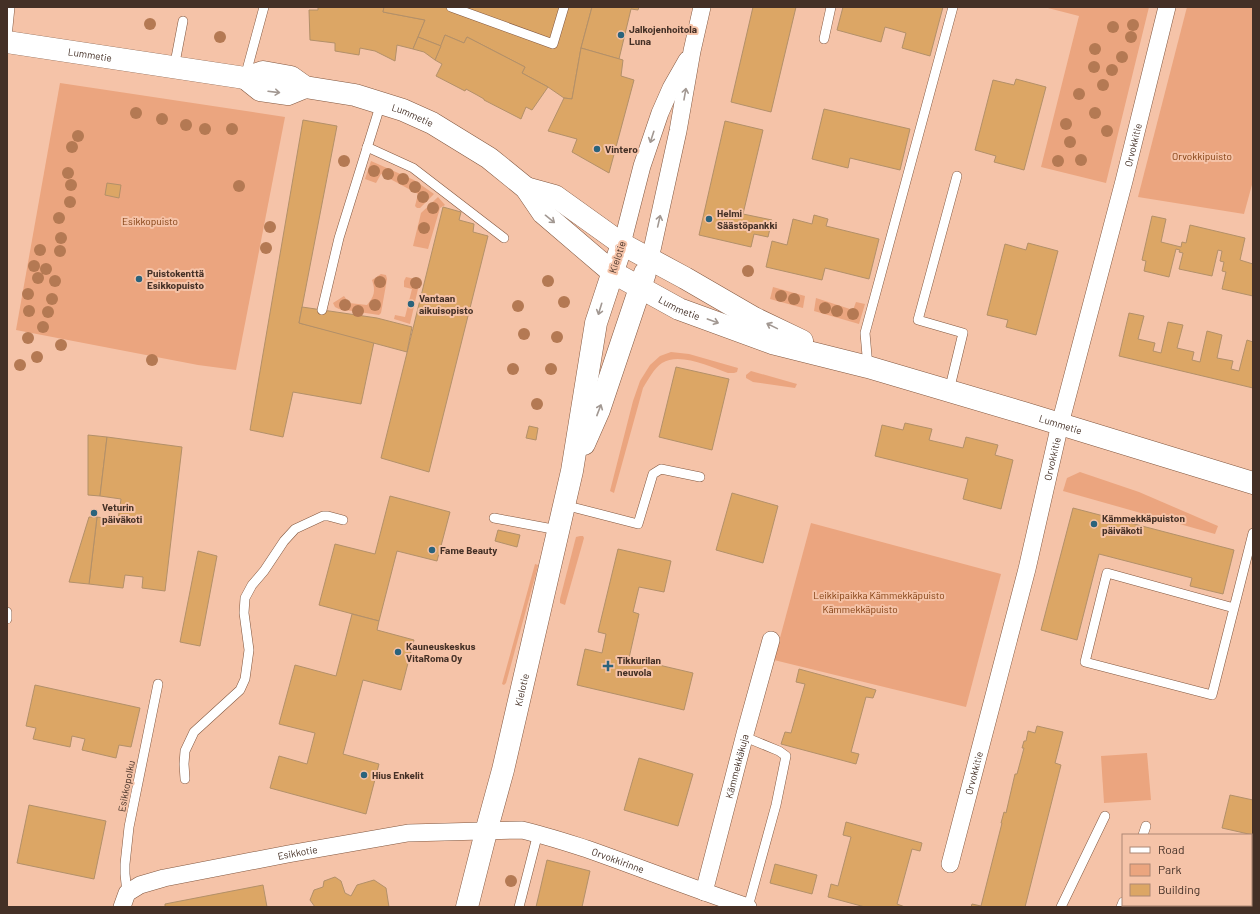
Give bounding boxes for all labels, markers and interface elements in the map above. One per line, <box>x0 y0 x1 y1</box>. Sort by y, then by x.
place label: Jalkojenhoitola Luna <box>629 23 697 47</box>
marker: Jalkojenhoitola Luna <box>616 30 626 40</box>
street label: Lummetie <box>67 45 113 64</box>
one-way arrow <box>267 88 280 96</box>
one-way arrow <box>681 88 689 101</box>
street label: Lummetie <box>390 101 435 129</box>
street label: Orvokkitie <box>1122 122 1144 168</box>
one-way arrow <box>648 131 655 144</box>
place label: Vintero <box>605 143 638 155</box>
marker: Vintero <box>592 144 602 154</box>
park label: Orvokkipuisto <box>1172 150 1232 162</box>
place label: Helmi Säästöpankki <box>717 207 778 231</box>
one-way arrow <box>544 214 555 223</box>
marker: Helmi Säästöpankki <box>704 214 714 224</box>
park label: Esikkopuisto <box>122 215 178 227</box>
one-way arrow <box>655 215 663 228</box>
street label: Kielotie <box>606 239 628 275</box>
place label: Puistokenttä Esikkopuisto <box>147 267 205 291</box>
marker: Puistokenttä Esikkopuisto <box>134 274 144 284</box>
place label: Vantaan aikuisopisto <box>419 292 474 316</box>
street label: Lummetie <box>657 293 702 322</box>
marker: Vantaan aikuisopisto <box>406 299 416 309</box>
one-way arrow <box>596 302 603 315</box>
one-way arrow <box>707 318 719 326</box>
one-way arrow <box>766 322 778 329</box>
one-way arrow <box>595 405 603 417</box>
street label: Lummetie <box>1038 412 1084 436</box>
street label: Orvokkitie <box>1041 436 1063 482</box>
place label: Veturin päiväkoti <box>102 501 143 525</box>
marker: Veturin päiväkoti <box>89 508 99 518</box>
place label: Kämmekkäpuiston päiväkoti <box>1102 512 1185 536</box>
marker: Kämmekkäpuiston päiväkoti <box>1089 519 1099 529</box>
place label: Fame Beauty <box>440 544 497 556</box>
marker: Fame Beauty <box>427 545 437 555</box>
park label: Leikkipaikka Kämmekkäpuisto <box>813 589 945 601</box>
park label: Kämmekkäpuisto <box>822 603 898 615</box>
place label: Kauneuskeskus VitaRoma Oy <box>406 640 475 664</box>
marker: Kauneuskeskus VitaRoma Oy <box>393 647 403 657</box>
place label: Tikkurilan neuvola <box>617 654 661 678</box>
marker: Tikkurilan neuvola <box>602 660 614 672</box>
street label: Kielotie <box>512 672 531 707</box>
street label: Kämmekkäkuja <box>723 733 751 800</box>
street label: Orvokkitie <box>962 750 985 796</box>
street label: Esikkopolku <box>115 759 137 813</box>
place label: Hius Enkelit <box>372 769 424 781</box>
marker: Hius Enkelit <box>359 770 369 780</box>
legend <box>1122 834 1252 906</box>
text: Road <box>1158 842 1185 856</box>
street label: Esikkotie <box>277 843 318 862</box>
street label: Orvokkirinne <box>590 845 646 875</box>
text: Park <box>1158 862 1182 876</box>
text: Building <box>1158 882 1200 896</box>

